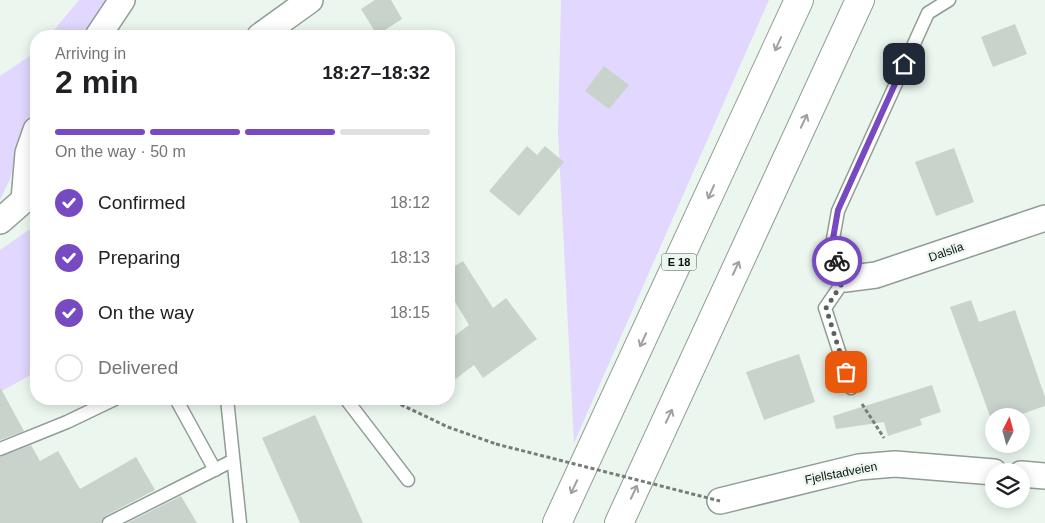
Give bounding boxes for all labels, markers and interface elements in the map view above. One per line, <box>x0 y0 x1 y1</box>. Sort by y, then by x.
one-way arrow <box>773 36 783 51</box>
pin <box>883 43 925 85</box>
text: Arriving in <box>55 45 126 62</box>
icon: home <box>890 50 918 78</box>
text: 18:27–18:32 <box>322 62 430 83</box>
text: 2 min <box>55 64 139 100</box>
one-way arrow <box>800 114 810 129</box>
text: On the way · 50 m <box>55 143 186 160</box>
one-way arrow <box>706 184 716 199</box>
icon: check <box>55 189 83 217</box>
text: Confirmed <box>98 192 186 213</box>
text: 18:12 <box>390 194 430 211</box>
courier <box>812 236 862 286</box>
street label: Dalslia <box>927 239 966 264</box>
icon: check <box>55 244 83 272</box>
text: Preparing <box>98 247 180 268</box>
icon: bike <box>823 247 851 275</box>
text: 18:13 <box>390 249 430 266</box>
road number: E 18 <box>662 253 696 270</box>
one-way arrow <box>732 261 742 276</box>
icon: check <box>55 299 83 327</box>
text: On the way <box>98 302 194 323</box>
text: 18:15 <box>390 304 430 321</box>
one-way arrow <box>637 332 647 347</box>
pin <box>825 351 867 393</box>
text: Delivered <box>98 357 178 378</box>
icon: bag <box>832 358 860 386</box>
north arrow <box>985 408 1030 452</box>
map controls <box>985 408 1030 508</box>
one-way arrow <box>664 409 674 424</box>
street label: Fjellstadveien <box>804 459 878 487</box>
button: layers <box>985 463 1030 508</box>
one-way arrow <box>568 479 578 494</box>
one-way arrow <box>630 485 639 500</box>

